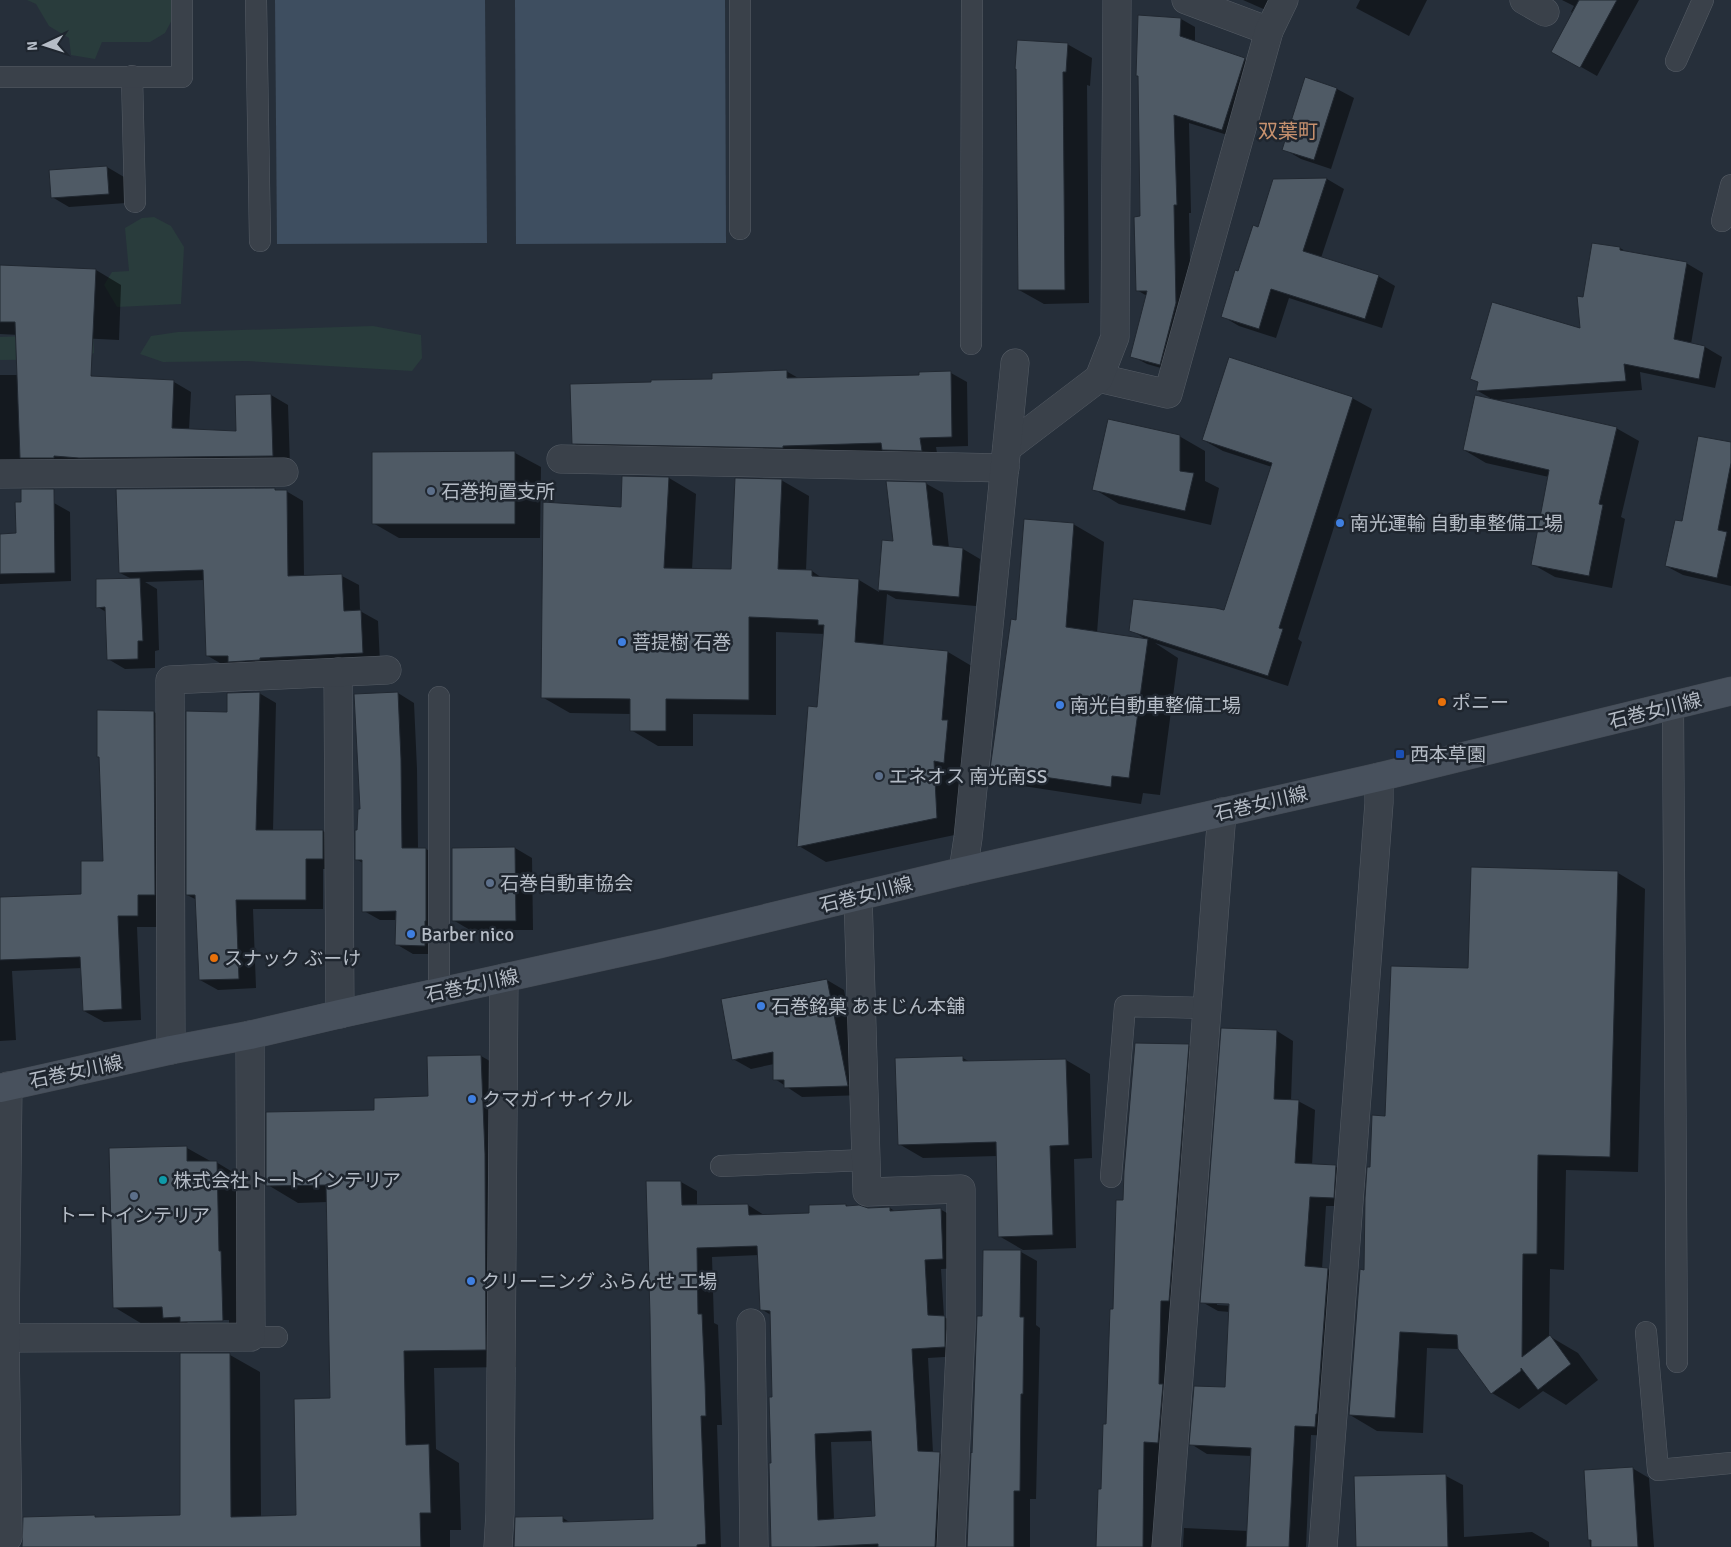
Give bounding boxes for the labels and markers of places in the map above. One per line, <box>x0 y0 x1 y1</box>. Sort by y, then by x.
place label: 石巻拘置支所 <box>441 480 555 504</box>
marker: 石巻拘置支所 <box>425 485 437 497</box>
place label: 南光運輸 自動車整備工場 <box>1350 512 1563 536</box>
marker: 南光運輸 自動車整備工場 <box>1334 517 1346 529</box>
place label: 菩提樹 石巻 <box>632 631 731 655</box>
marker: 菩提樹 石巻 <box>616 636 628 648</box>
place label: ポニー <box>1452 691 1509 715</box>
place label: 南光自動車整備工場 <box>1070 694 1241 718</box>
marker: ポニー <box>1436 696 1448 708</box>
marker: 南光自動車整備工場 <box>1054 699 1066 711</box>
place label: 西本草園 <box>1410 743 1486 767</box>
marker: 西本草園 <box>1394 748 1406 760</box>
place label: エネオス 南光南SS <box>889 765 1047 789</box>
marker: エネオス 南光南SS <box>873 770 885 782</box>
place label: 石巻自動車協会 <box>500 872 633 896</box>
marker: 石巻自動車協会 <box>484 877 496 889</box>
place label: Barber nico <box>421 923 514 947</box>
marker: Barber nico <box>405 928 417 940</box>
place label: スナック ぶーけ <box>224 947 361 971</box>
marker: スナック ぶーけ <box>208 952 220 964</box>
place label: 石巻銘菓 あまじん本舗 <box>771 995 965 1019</box>
marker: 石巻銘菓 あまじん本舗 <box>755 1000 767 1012</box>
place label: クマガイサイクル <box>482 1088 633 1112</box>
marker: クマガイサイクル <box>466 1093 478 1105</box>
place label: 株式会社トートインテリア <box>173 1169 401 1193</box>
marker: 株式会社トートインテリア <box>157 1174 169 1186</box>
marker: トートインテリア <box>128 1190 140 1202</box>
place label: トートインテリア <box>58 1204 210 1228</box>
place label: クリーニング ふらんせ 工場 <box>481 1270 717 1294</box>
marker: クリーニング ふらんせ 工場 <box>465 1275 477 1287</box>

